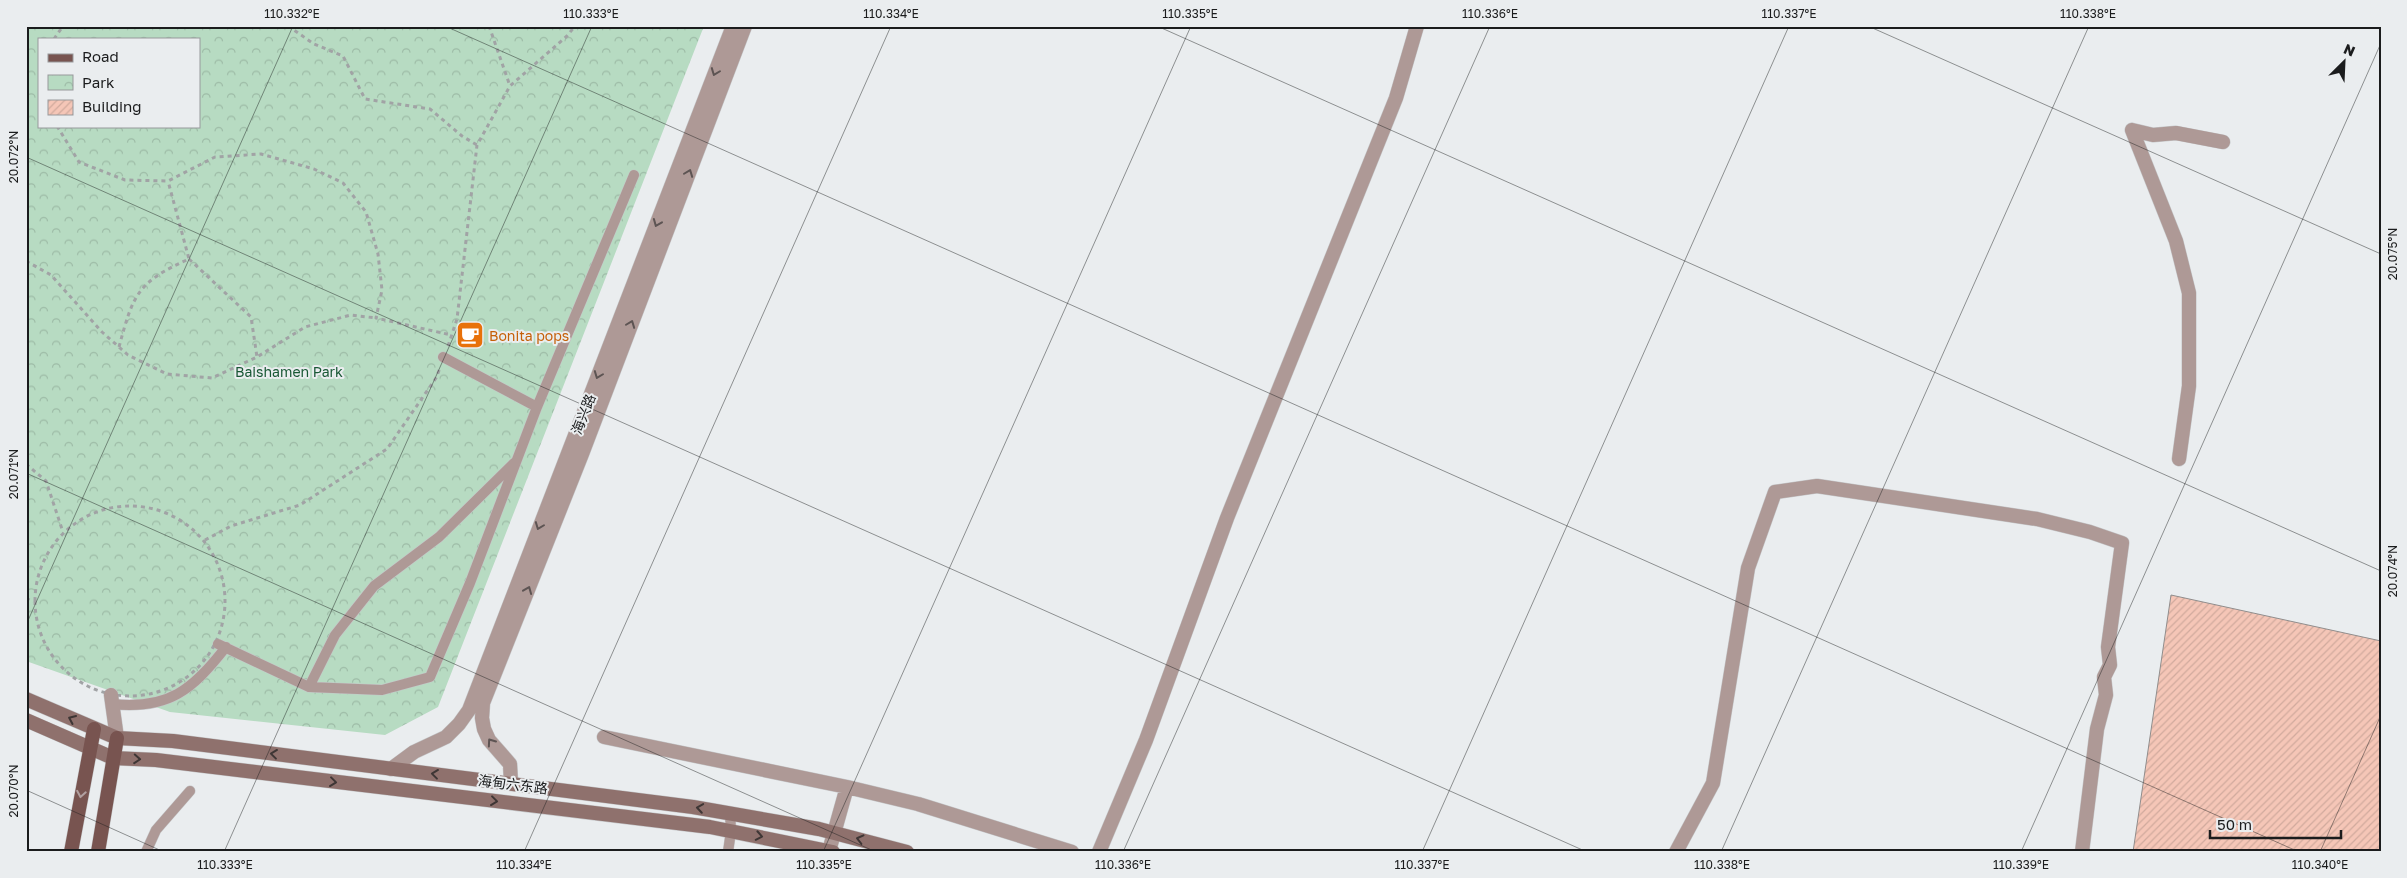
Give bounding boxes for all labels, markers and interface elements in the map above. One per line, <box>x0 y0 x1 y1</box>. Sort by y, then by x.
text: 110.332°E <box>264 6 320 21</box>
text: 110.333°E <box>563 6 619 21</box>
text: 110.334°E <box>863 6 919 21</box>
text: 110.335°E <box>1162 6 1218 21</box>
text: 110.336°E <box>1462 6 1518 21</box>
text: 110.337°E <box>1761 6 1817 21</box>
text: 110.338°E <box>2060 6 2116 21</box>
legend <box>38 38 200 128</box>
north arrow <box>2320 38 2370 88</box>
text: N <box>2341 40 2358 60</box>
text: Road <box>82 47 119 65</box>
one-way arrow <box>711 67 721 76</box>
text: Park <box>82 73 115 91</box>
text: Building <box>82 97 142 115</box>
text: 20.072°N <box>6 131 21 183</box>
one-way arrow <box>683 169 693 178</box>
one-way arrow <box>653 219 663 227</box>
text: 20.075°N <box>2385 228 2400 280</box>
cafe icon: Bonita pops <box>455 320 485 350</box>
one-way arrow <box>625 320 635 329</box>
place label: Bonita pops <box>489 327 569 344</box>
park label: Baishamen Park <box>235 363 343 380</box>
one-way arrow <box>594 370 605 379</box>
street label: 海兴路 <box>568 391 598 437</box>
text: 20.071°N <box>6 449 21 499</box>
one-way arrow <box>535 521 545 530</box>
text: 20.074°N <box>2385 545 2400 597</box>
one-way arrow <box>521 586 532 595</box>
one-way arrow <box>68 715 77 726</box>
one-way arrow <box>488 738 497 747</box>
one-way arrow <box>269 749 277 760</box>
one-way arrow <box>133 753 141 764</box>
text: 20.070°N <box>6 764 21 818</box>
one-way arrow <box>430 769 438 780</box>
street label: 海甸六东路 <box>477 771 549 797</box>
one-way arrow <box>329 776 337 787</box>
one-way arrow <box>77 790 87 799</box>
one-way arrow <box>490 795 498 806</box>
one-way arrow <box>696 804 704 814</box>
scale bar <box>2210 808 2341 840</box>
text: 50 m <box>2217 815 2252 833</box>
one-way arrow <box>755 831 764 841</box>
one-way arrow <box>855 834 864 845</box>
text: 110.333°E <box>197 857 253 872</box>
text: 110.334°E <box>496 857 552 872</box>
text: 110.335°E <box>796 857 852 872</box>
text: 110.336°E <box>1095 857 1151 872</box>
text: 110.337°E <box>1394 857 1450 872</box>
text: 110.338°E <box>1694 857 1750 872</box>
text: 110.339°E <box>1993 857 2049 872</box>
text: 110.340°E <box>2292 857 2348 872</box>

